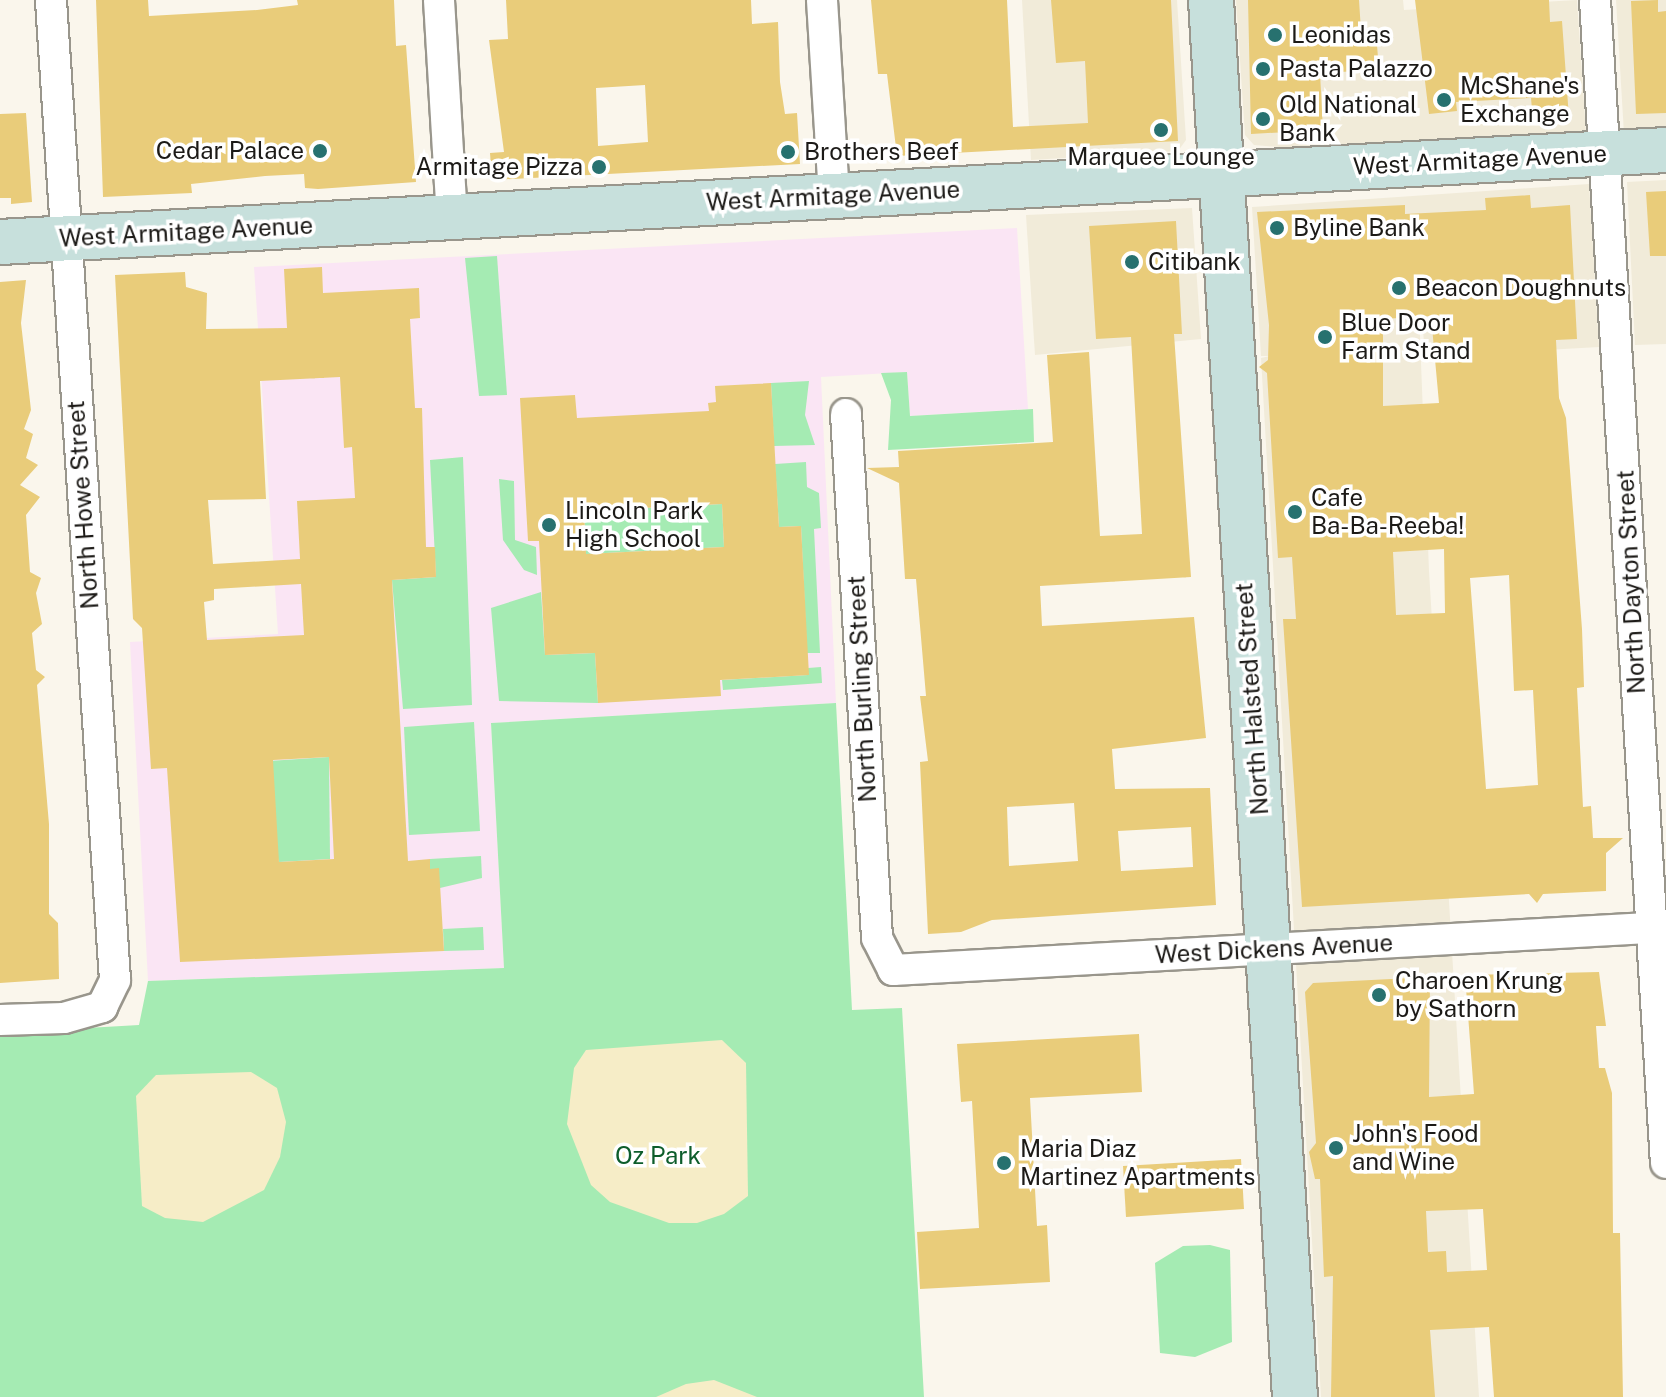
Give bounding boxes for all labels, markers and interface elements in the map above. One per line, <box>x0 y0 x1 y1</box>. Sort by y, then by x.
place label: Leonidas <box>1291 21 1391 49</box>
marker: Leonidas <box>1266 26 1284 44</box>
place label: Pasta Palazzo <box>1279 55 1433 83</box>
marker: Pasta Palazzo <box>1254 60 1272 78</box>
place label: McShane's Exchange <box>1460 72 1579 128</box>
place label: Old National Bank <box>1279 91 1417 147</box>
marker: McShane's Exchange <box>1435 91 1453 109</box>
marker: Old National Bank <box>1254 110 1272 128</box>
marker: Marquee Lounge <box>1152 121 1170 139</box>
place label: Cedar Palace <box>156 137 304 165</box>
place label: Brothers Beef <box>804 138 959 166</box>
street label: West Armitage Avenue <box>1352 139 1608 181</box>
marker: Cedar Palace <box>311 142 329 160</box>
marker: Brothers Beef <box>779 143 797 161</box>
place label: Marquee Lounge <box>1067 143 1255 171</box>
place label: Armitage Pizza <box>415 153 583 181</box>
marker: Armitage Pizza <box>590 158 608 176</box>
street label: West Armitage Avenue <box>705 175 961 217</box>
street label: West Armitage Avenue <box>58 211 314 253</box>
place label: Byline Bank <box>1293 214 1425 242</box>
marker: Byline Bank <box>1268 219 1286 237</box>
place label: Citibank <box>1148 248 1241 276</box>
marker: Citibank <box>1123 253 1141 271</box>
place label: Beacon Doughnuts <box>1415 274 1626 302</box>
marker: Beacon Doughnuts <box>1390 279 1408 297</box>
place label: Blue Door Farm Stand <box>1341 309 1471 365</box>
marker: Blue Door Farm Stand <box>1316 328 1334 346</box>
street label: North Howe Street <box>61 400 105 610</box>
street label: North Dayton Street <box>1611 469 1651 695</box>
place label: Cafe Ba-Ba-Reeba! <box>1311 484 1464 540</box>
place label: Lincoln Park High School <box>565 497 703 553</box>
marker: Cafe Ba-Ba-Reeba! <box>1286 503 1304 521</box>
marker: Lincoln Park High School <box>540 516 558 534</box>
street label: North Burling Street <box>842 575 882 803</box>
street label: North Halsted Street <box>1230 582 1274 816</box>
street label: West Dickens Avenue <box>1154 928 1394 970</box>
place label: Charoen Krung by Sathorn <box>1395 967 1563 1023</box>
marker: Charoen Krung by Sathorn <box>1370 986 1388 1004</box>
place label: John's Food and Wine <box>1352 1120 1479 1176</box>
place label: Maria Diaz Martinez Apartments <box>1020 1135 1255 1191</box>
marker: John's Food and Wine <box>1327 1139 1345 1157</box>
park label: Oz Park <box>615 1142 701 1170</box>
marker: Maria Diaz Martinez Apartments <box>995 1154 1013 1172</box>

